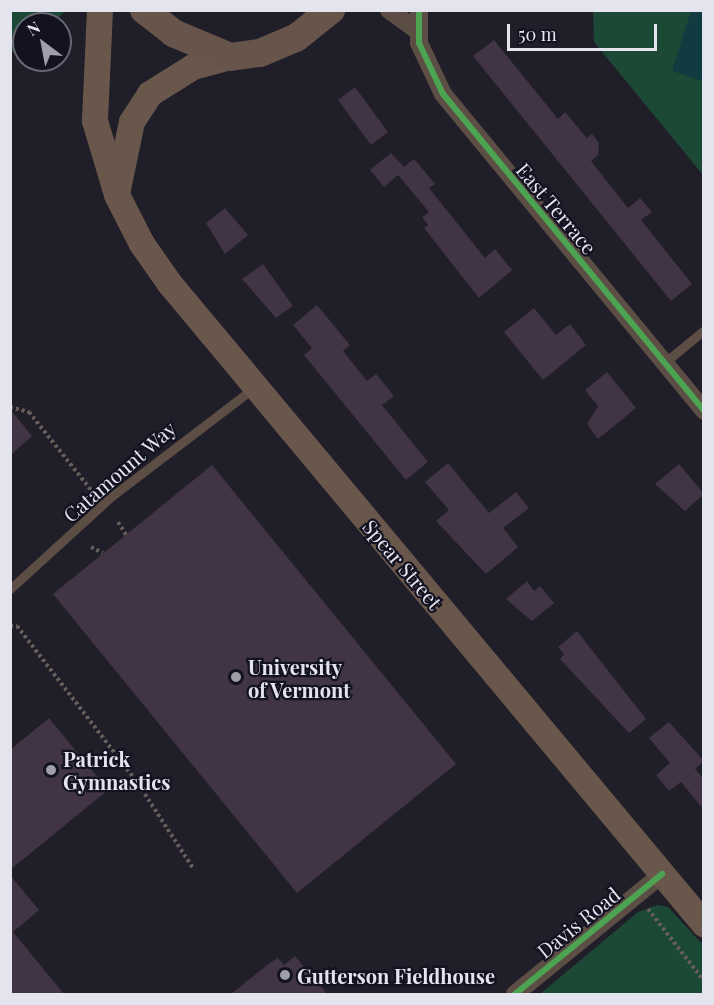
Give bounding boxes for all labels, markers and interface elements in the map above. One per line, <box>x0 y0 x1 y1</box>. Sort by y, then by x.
north arrow <box>12 12 72 72</box>
scale bar <box>510 12 660 50</box>
text: N <box>23 16 44 40</box>
text: 50 m <box>518 22 557 46</box>
street label: East Terrace <box>512 157 602 259</box>
street label: Catamount Way <box>57 415 181 527</box>
street label: Spear Street <box>358 514 448 614</box>
place label: University of Vermont <box>248 654 351 701</box>
marker: University of Vermont <box>229 670 243 684</box>
place label: Patrick Gymnastics <box>63 746 170 793</box>
marker: Patrick Gymnastics <box>44 763 58 777</box>
street label: Davis Road <box>532 881 624 963</box>
place label: Gutterson Fieldhouse <box>297 963 495 987</box>
marker: Gutterson Fieldhouse <box>278 968 292 982</box>

